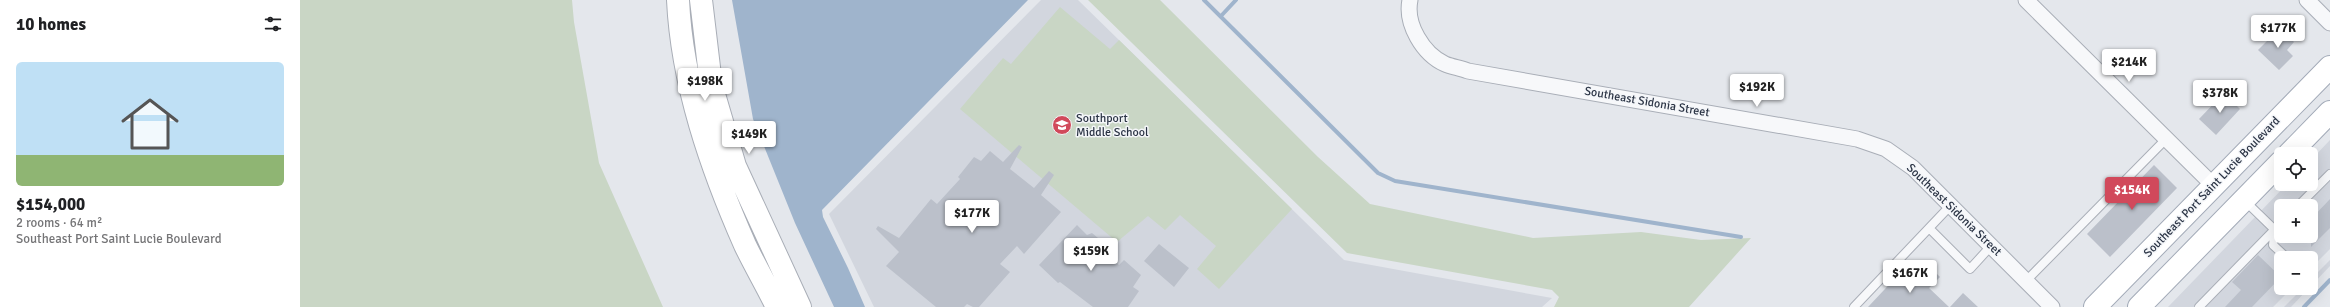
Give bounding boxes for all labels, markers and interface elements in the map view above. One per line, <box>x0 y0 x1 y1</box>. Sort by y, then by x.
icon: filters <box>262 13 284 35</box>
text: 10 homes <box>16 14 86 35</box>
pin: $177K <box>2250 15 2306 49</box>
text: $177K <box>2260 20 2296 36</box>
pin: $214K <box>2101 49 2157 83</box>
text: $214K <box>2111 54 2147 70</box>
pin: $198K <box>677 68 733 102</box>
text: $198K <box>687 73 723 89</box>
pin: $192K <box>1729 74 1785 108</box>
text: $192K <box>1739 79 1775 95</box>
pin: $378K <box>2192 80 2248 114</box>
street label: Southeast Sidonia Street <box>1583 84 1711 120</box>
text: $378K <box>2202 85 2238 101</box>
icon: home <box>114 88 186 160</box>
place label: Southport Middle School <box>1076 111 1149 140</box>
school or university icon: Southport Middle School <box>1051 114 1073 136</box>
street label: Southeast Port Saint Lucie Boulevard <box>2141 114 2283 260</box>
pin: $149K <box>721 121 777 155</box>
text: $149K <box>731 126 767 142</box>
map controls <box>2274 147 2318 295</box>
button: locate <box>2274 147 2318 191</box>
street label: Southeast Sidonia Street <box>1903 161 2005 259</box>
pin: $154K <box>2104 177 2160 211</box>
text: $154K <box>2114 182 2150 198</box>
text: $154,000 <box>16 194 85 215</box>
button: + <box>2274 199 2318 243</box>
pin: $177K <box>944 200 1000 234</box>
text: $177K <box>954 205 990 221</box>
text: 2 rooms · 64 m² <box>16 215 102 231</box>
text: Southeast Port Saint Lucie Boulevard <box>16 231 222 247</box>
pin: $159K <box>1063 238 1119 272</box>
text: $159K <box>1073 243 1109 259</box>
button: − <box>2274 251 2318 295</box>
pin: $167K <box>1882 260 1938 294</box>
text: $167K <box>1892 265 1928 281</box>

